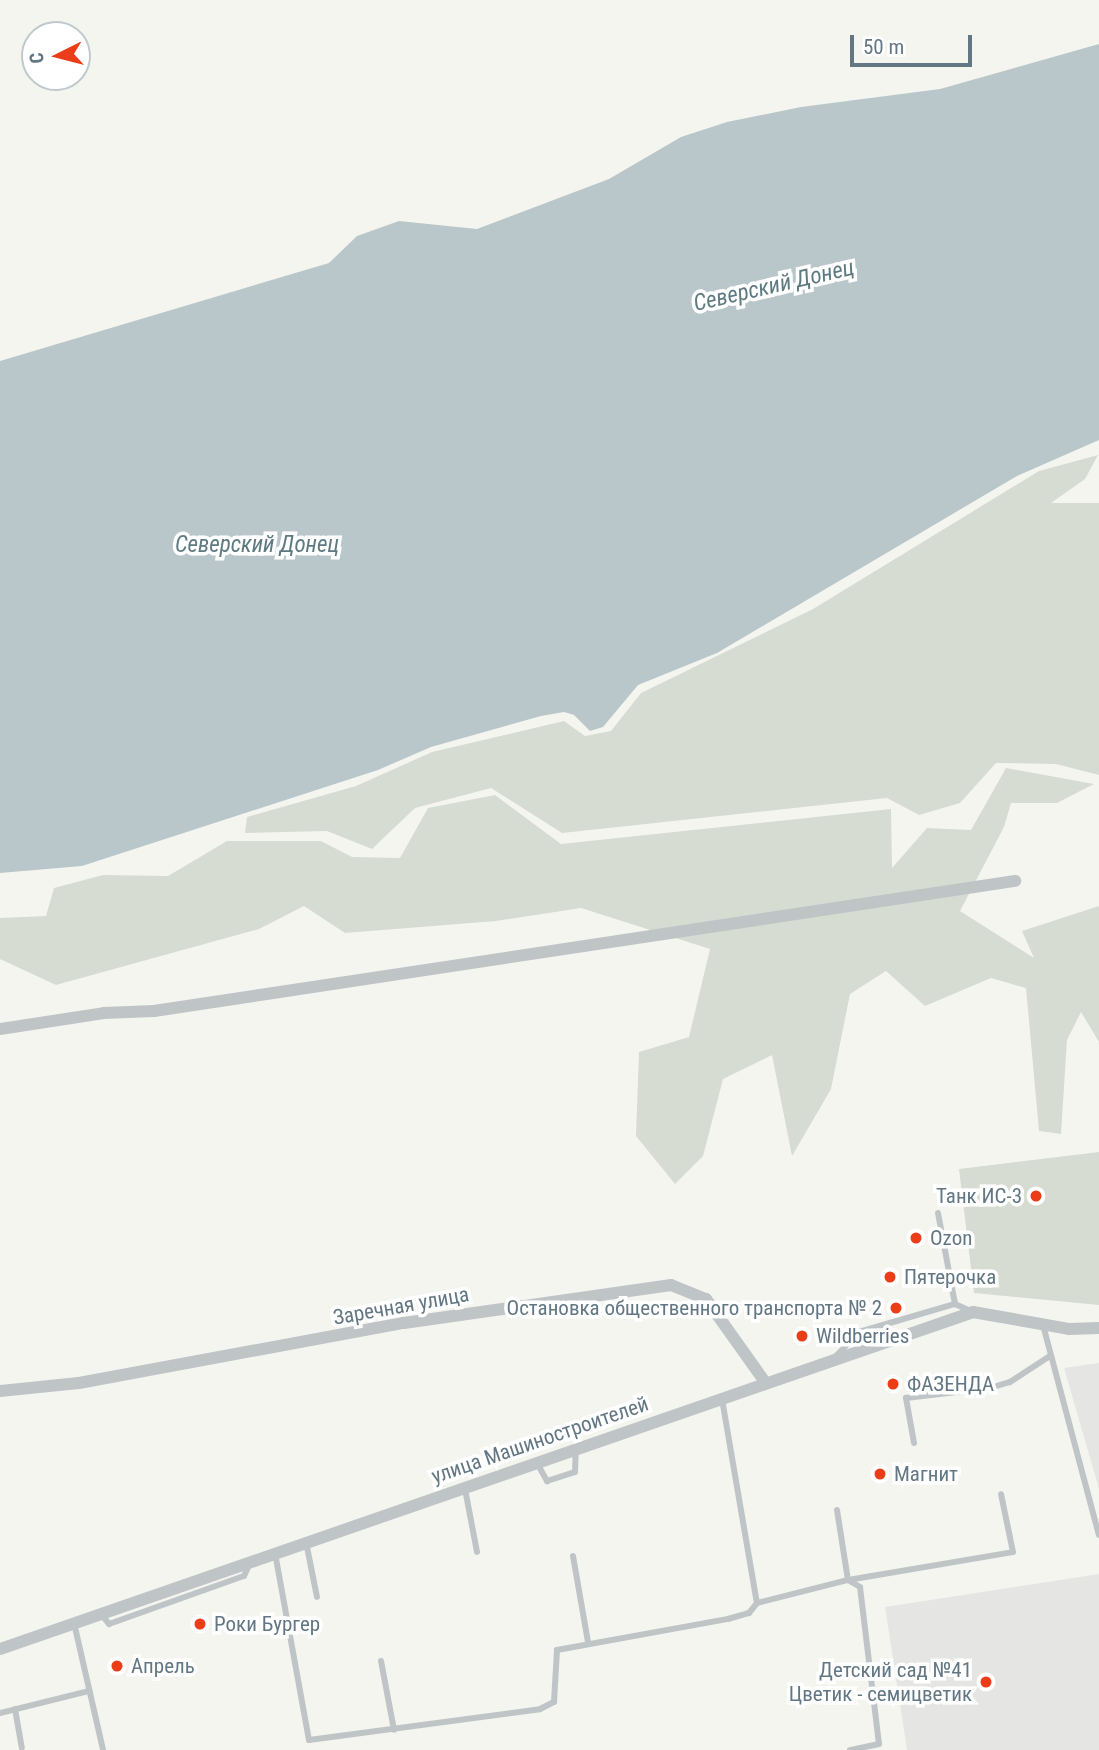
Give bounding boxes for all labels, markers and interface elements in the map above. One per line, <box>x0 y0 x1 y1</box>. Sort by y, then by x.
north arrow <box>21 21 91 91</box>
scale bar <box>854 21 976 65</box>
text: 50 m <box>863 35 904 59</box>
text: С <box>25 51 49 65</box>
water label: Северский Донец <box>691 254 857 318</box>
water label: Северский Донец <box>175 531 339 559</box>
place label: Танк ИС-3 <box>936 1183 1022 1209</box>
marker: Танк ИС-3 <box>1028 1188 1044 1204</box>
place label: Ozon <box>930 1225 972 1251</box>
marker: Ozon <box>908 1230 924 1246</box>
place label: Пятерочка <box>904 1264 996 1290</box>
marker: Пятерочка <box>882 1269 898 1285</box>
street label: Заречная улица <box>331 1282 471 1330</box>
place label: Остановка общественного транспорта № 2 <box>507 1295 882 1321</box>
marker: Остановка общественного транспорта № 2 <box>888 1300 904 1316</box>
place label: Wildberries <box>816 1323 909 1349</box>
marker: Wildberries <box>794 1328 810 1344</box>
place label: ФАЗЕНДА <box>907 1371 994 1397</box>
marker: ФАЗЕНДА <box>885 1376 901 1392</box>
street label: улица Машиностроителей <box>428 1391 652 1489</box>
place label: Магнит <box>894 1461 958 1487</box>
marker: Магнит <box>872 1466 888 1482</box>
place label: Роки Бургер <box>214 1611 320 1637</box>
marker: Роки Бургер <box>192 1616 208 1632</box>
place label: Апрель <box>131 1653 195 1679</box>
place label: Детский сад №41 Цветик - семицветик <box>789 1657 972 1707</box>
marker: Апрель <box>109 1658 125 1674</box>
marker: Детский сад №41 Цветик - семицветик <box>978 1674 994 1690</box>

